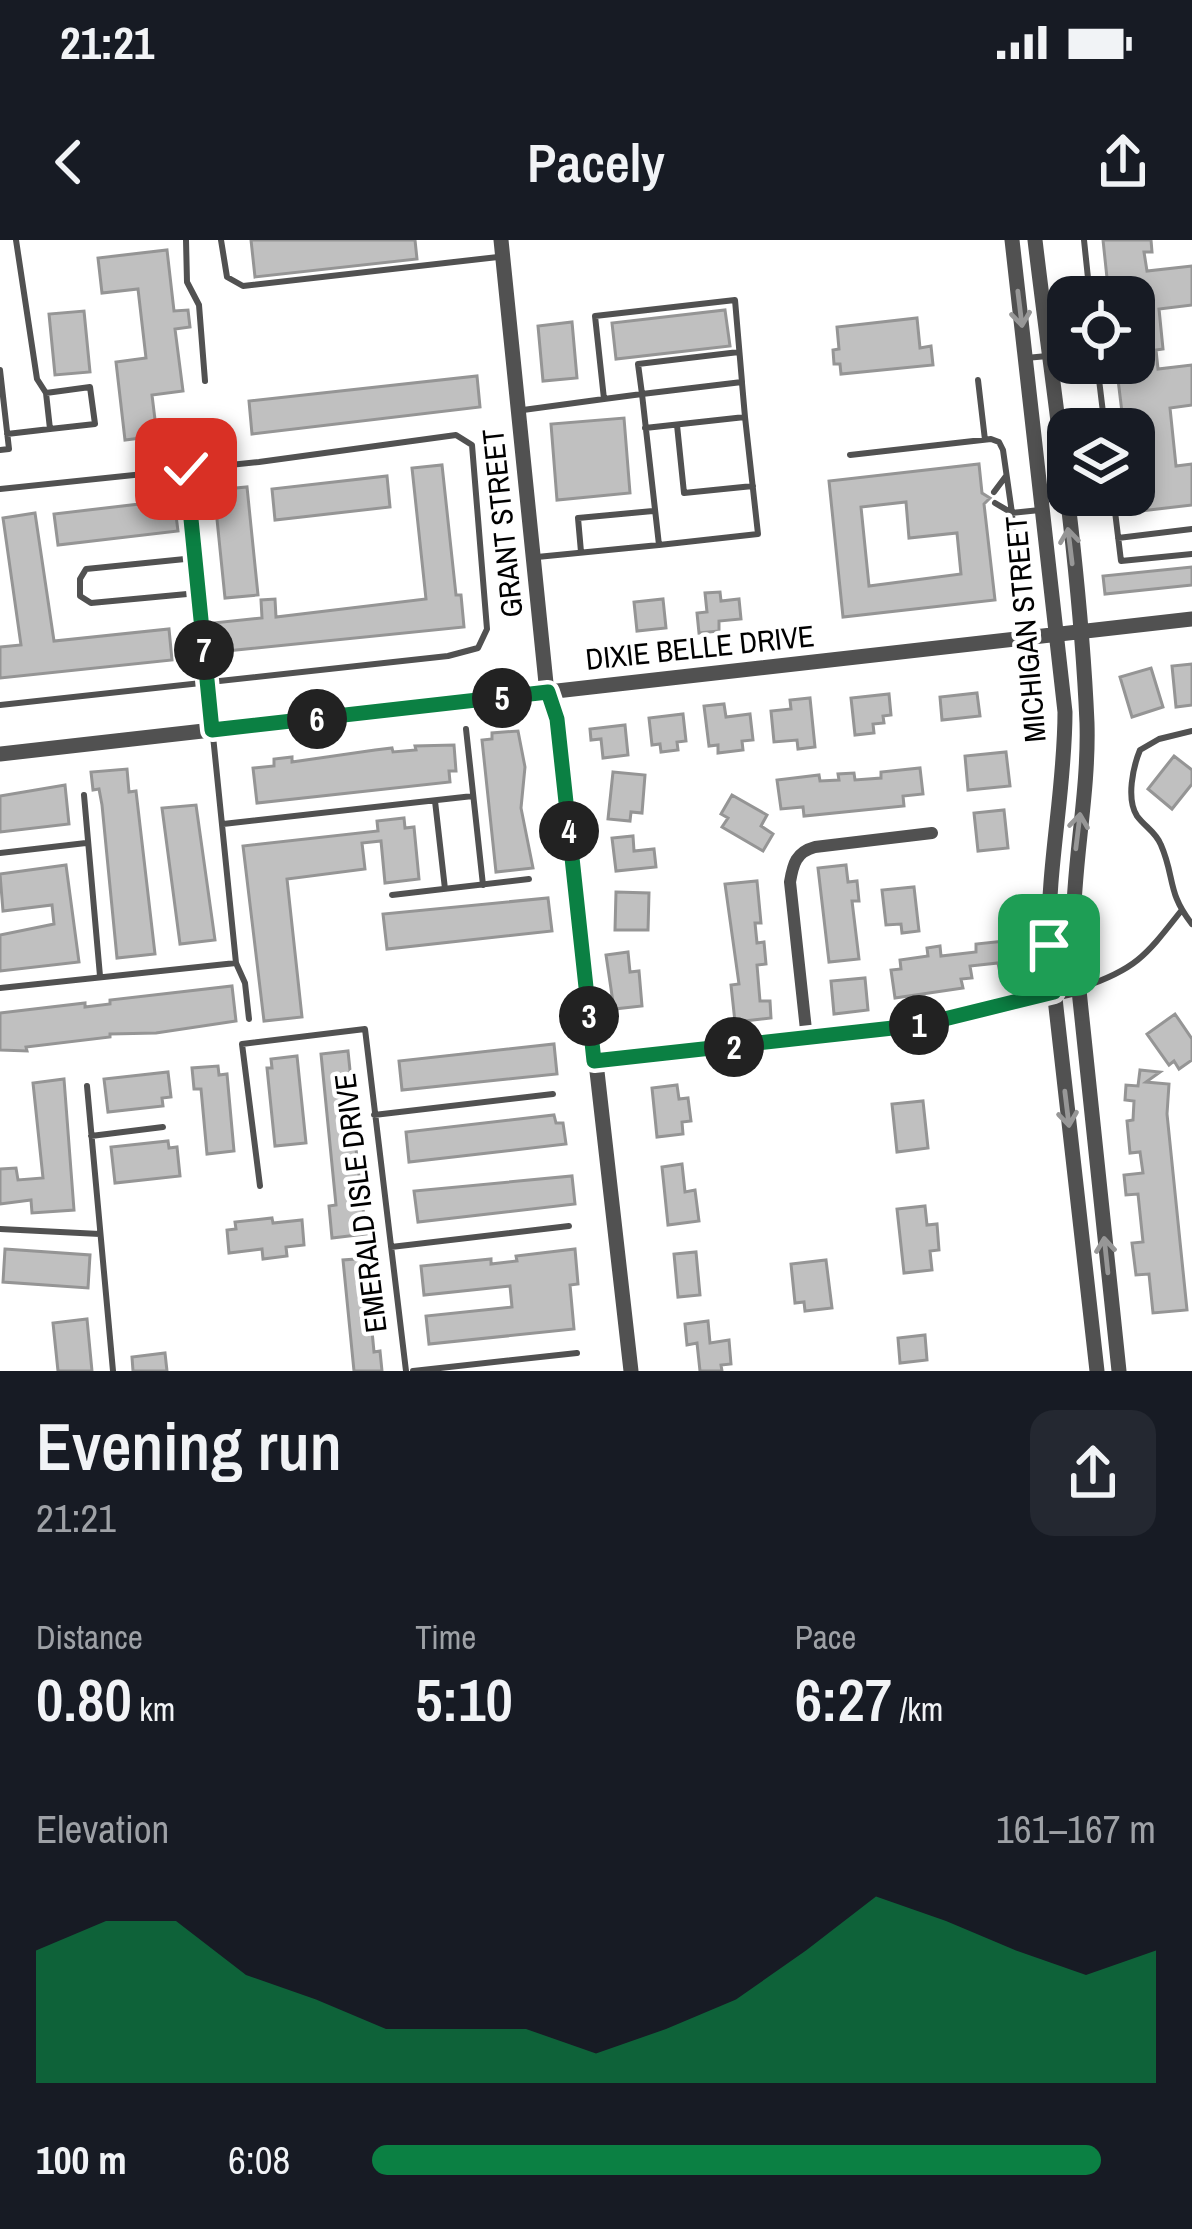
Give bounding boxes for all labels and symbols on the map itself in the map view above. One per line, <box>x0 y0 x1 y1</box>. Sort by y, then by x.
one-way arrow <box>1009 288 1031 327</box>
pin <box>135 418 237 520</box>
street label: GRANT STREET <box>472 427 532 619</box>
street label: MICHIGAN STREET <box>995 514 1055 744</box>
one-way arrow <box>1059 527 1081 566</box>
street label: DIXIE BELLE DRIVE <box>584 615 816 679</box>
pin: 7 <box>174 620 234 680</box>
pin: 5 <box>472 668 532 728</box>
pin: 6 <box>287 689 347 749</box>
pin: 4 <box>539 801 599 861</box>
one-way arrow <box>1068 812 1090 851</box>
pin <box>998 894 1100 996</box>
pin: 3 <box>559 986 619 1046</box>
pin: 1 <box>889 995 949 1055</box>
pin: 2 <box>704 1017 764 1077</box>
street label: EMERALD ISLE DRIVE <box>324 1071 396 1335</box>
one-way arrow <box>1057 1089 1079 1128</box>
one-way arrow <box>1095 1236 1117 1275</box>

